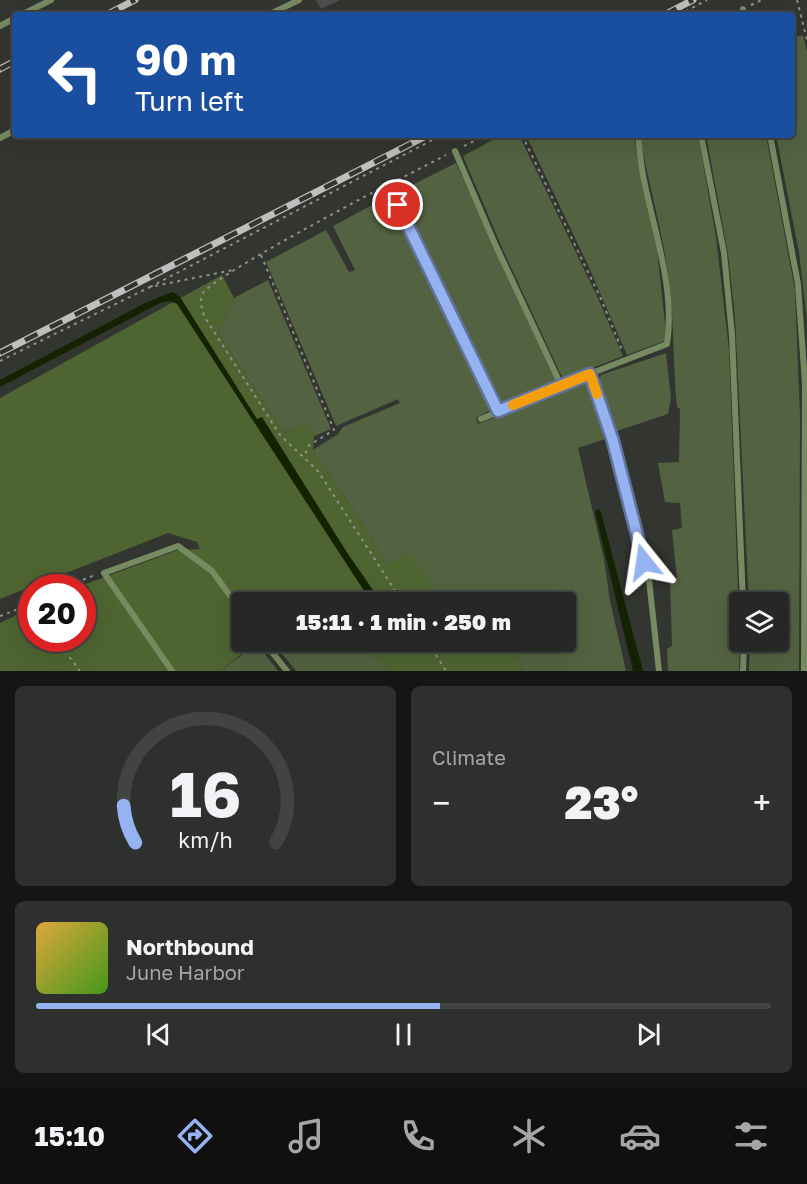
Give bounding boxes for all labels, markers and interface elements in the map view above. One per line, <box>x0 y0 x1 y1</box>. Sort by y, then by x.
text: 90 m <box>135 34 236 84</box>
icon: left <box>36 36 114 114</box>
text: Turn left <box>135 85 244 117</box>
pin <box>372 179 423 230</box>
icon: arrive <box>381 188 414 221</box>
position arrow <box>612 530 676 594</box>
speed limit sign: 20 <box>18 574 96 652</box>
map controls <box>729 592 789 652</box>
button: layers <box>729 592 789 652</box>
text: 15:11 · 1 min · 250 m <box>296 608 511 635</box>
text: Climate <box>432 745 506 769</box>
text: 16 <box>170 756 241 831</box>
text: 23° <box>565 775 638 829</box>
text: − <box>432 783 450 822</box>
text: + <box>753 783 771 822</box>
text: km/h <box>178 827 233 853</box>
text: Northbound <box>126 933 254 960</box>
text: June Harbor <box>126 960 245 984</box>
icon: previous <box>142 1018 175 1051</box>
icon: pause <box>387 1018 420 1051</box>
icon: next <box>632 1018 665 1051</box>
icon: directions <box>174 1115 216 1157</box>
icon: music <box>285 1115 327 1157</box>
icon: phone <box>397 1115 439 1157</box>
icon: climate <box>508 1115 550 1157</box>
icon: car <box>619 1115 661 1157</box>
icon: filters <box>730 1115 772 1157</box>
text: 15:10 <box>35 1120 105 1152</box>

